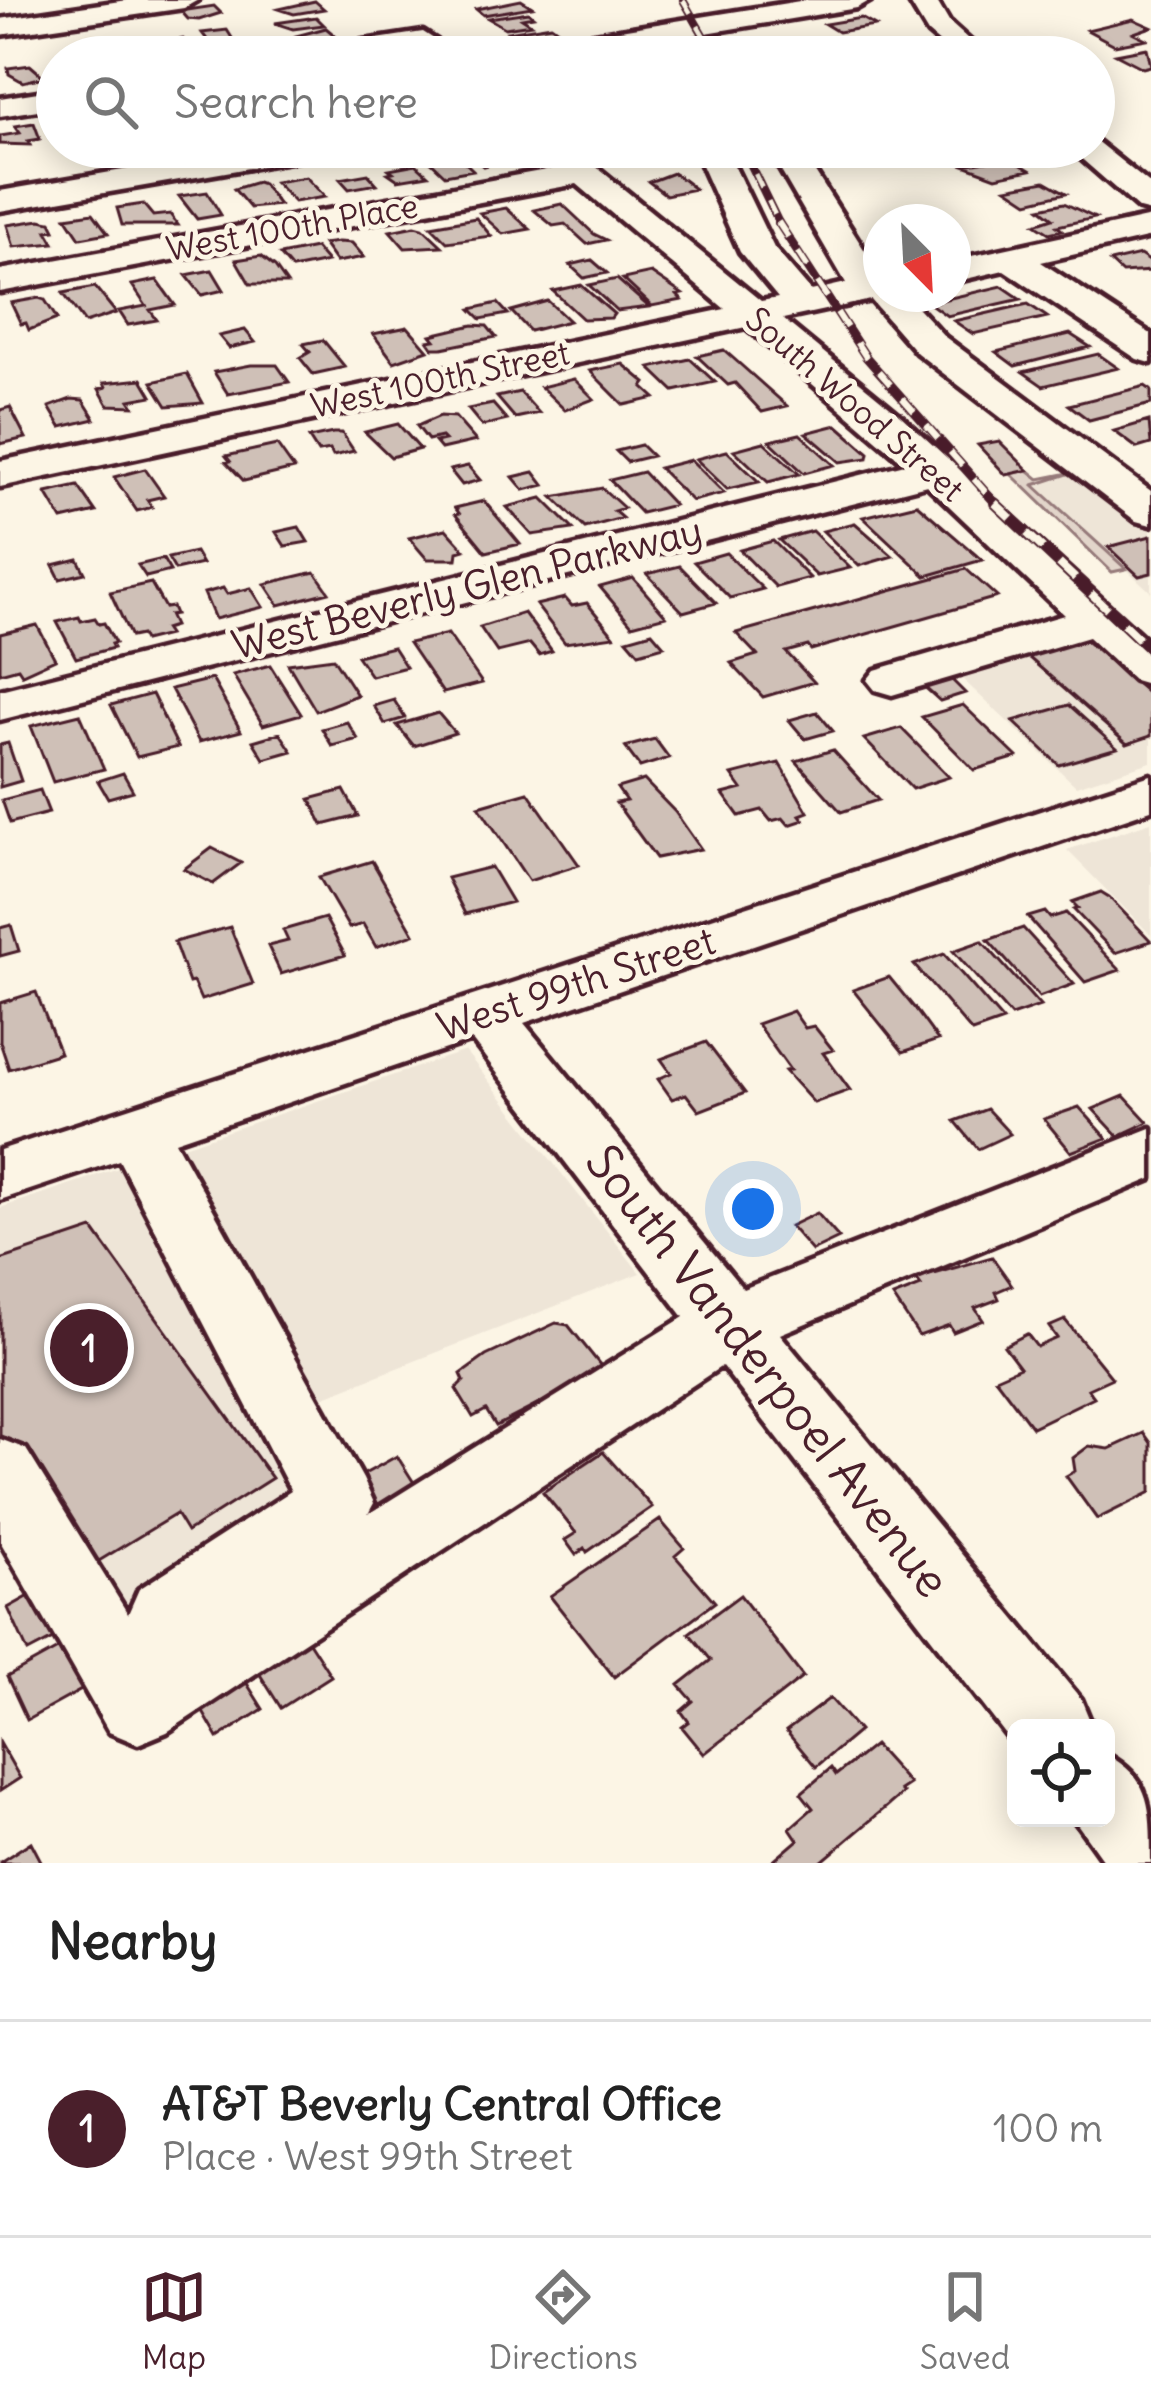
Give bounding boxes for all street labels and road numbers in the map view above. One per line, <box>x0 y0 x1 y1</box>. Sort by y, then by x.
street label: West 100th Place <box>163 184 421 270</box>
street label: South Wood Street <box>737 298 973 510</box>
street label: West 100th Street <box>307 331 573 427</box>
street label: West Beverly Glen Parkway <box>227 506 707 670</box>
street label: West 99th Street <box>431 916 721 1052</box>
street label: South Vanderpoel Avenue <box>573 1133 963 1609</box>

